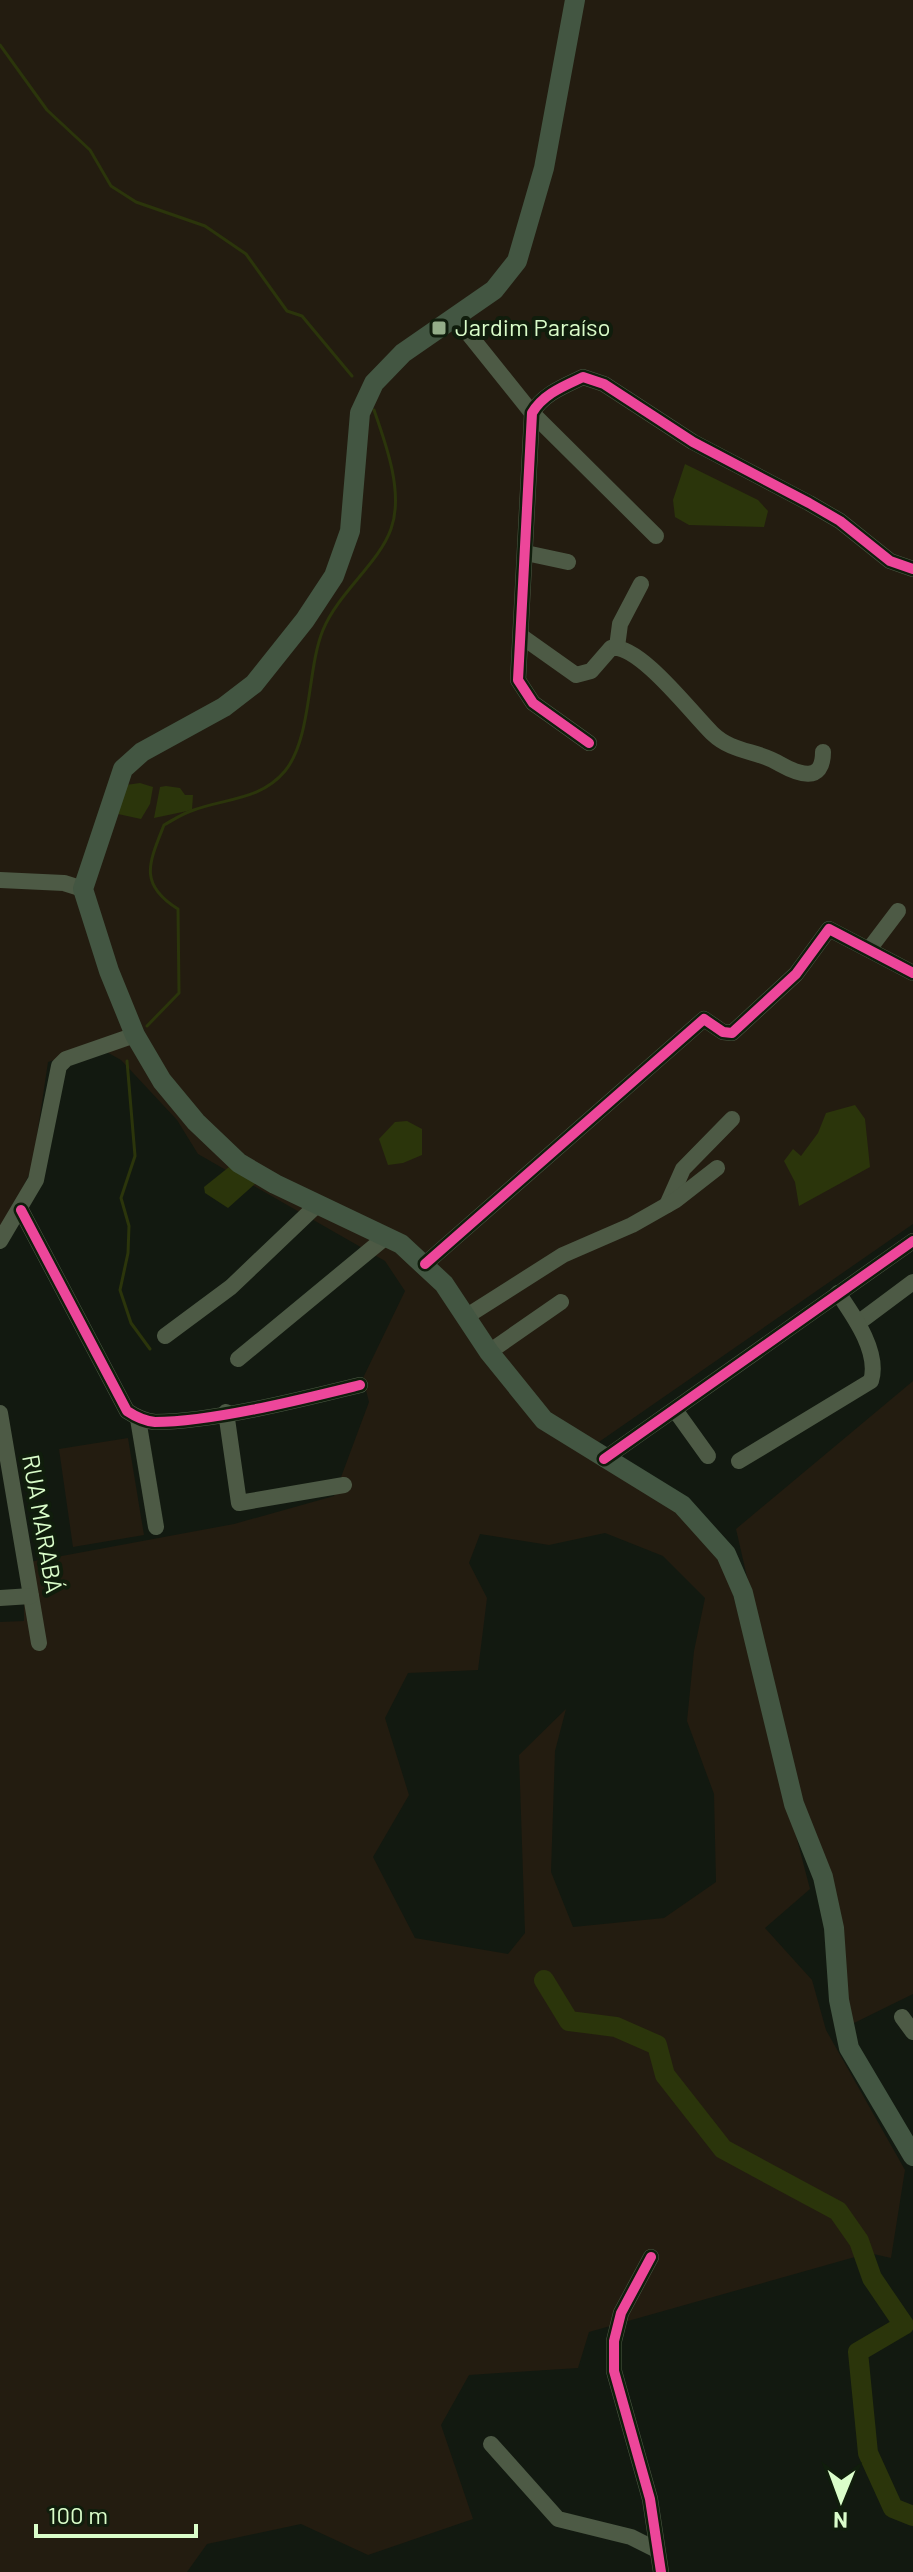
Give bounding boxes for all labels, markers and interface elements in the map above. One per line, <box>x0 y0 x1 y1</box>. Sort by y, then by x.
place label: Jardim Paraíso <box>455 312 611 341</box>
marker: Jardim Paraíso <box>430 319 448 337</box>
street label: RUA MARABÁ <box>17 1452 70 1595</box>
north arrow <box>801 2460 881 2540</box>
scale bar <box>36 2488 196 2538</box>
text: 100 m <box>48 2500 108 2529</box>
text: N <box>833 2508 848 2534</box>

